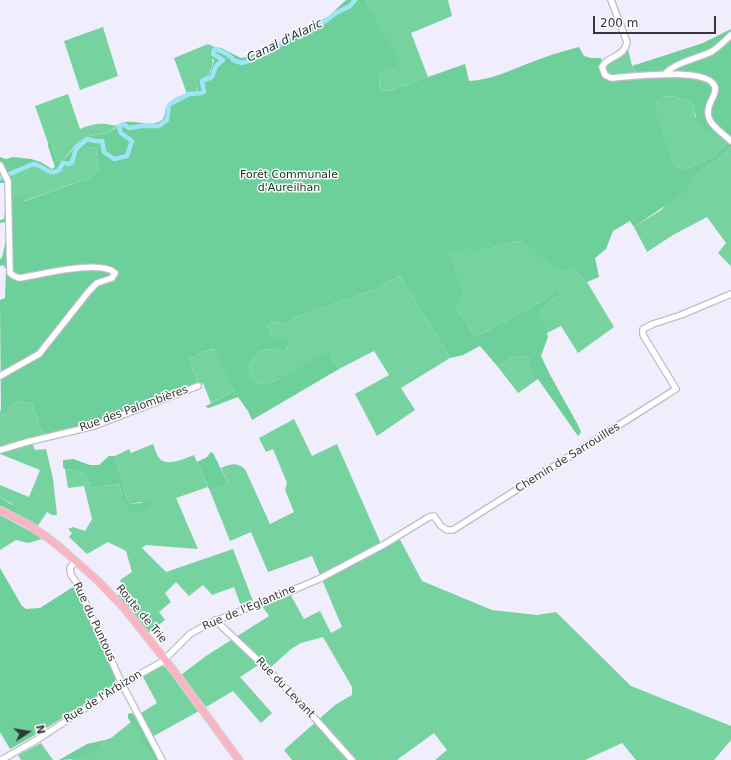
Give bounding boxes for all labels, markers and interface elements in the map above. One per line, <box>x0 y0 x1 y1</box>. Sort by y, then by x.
scale bar <box>595 8 718 34</box>
water label: Canal d'Alaric <box>245 16 325 66</box>
text: 200 m <box>600 16 638 30</box>
park label: Forêt Communale d'Aureilhan <box>240 168 338 194</box>
street label: Rue des Palombières <box>78 383 190 435</box>
street label: Chemin de Sarrouilles <box>513 420 623 496</box>
street label: Rue du Puntous <box>70 580 118 664</box>
street label: Route de Trie <box>113 582 169 646</box>
street label: Rue de l'Eglantine <box>201 582 297 634</box>
street label: Rue du Levant <box>253 655 317 721</box>
street label: Rue de l'Arbizon <box>62 668 144 726</box>
north arrow <box>8 712 48 752</box>
text: N <box>33 724 48 735</box>

